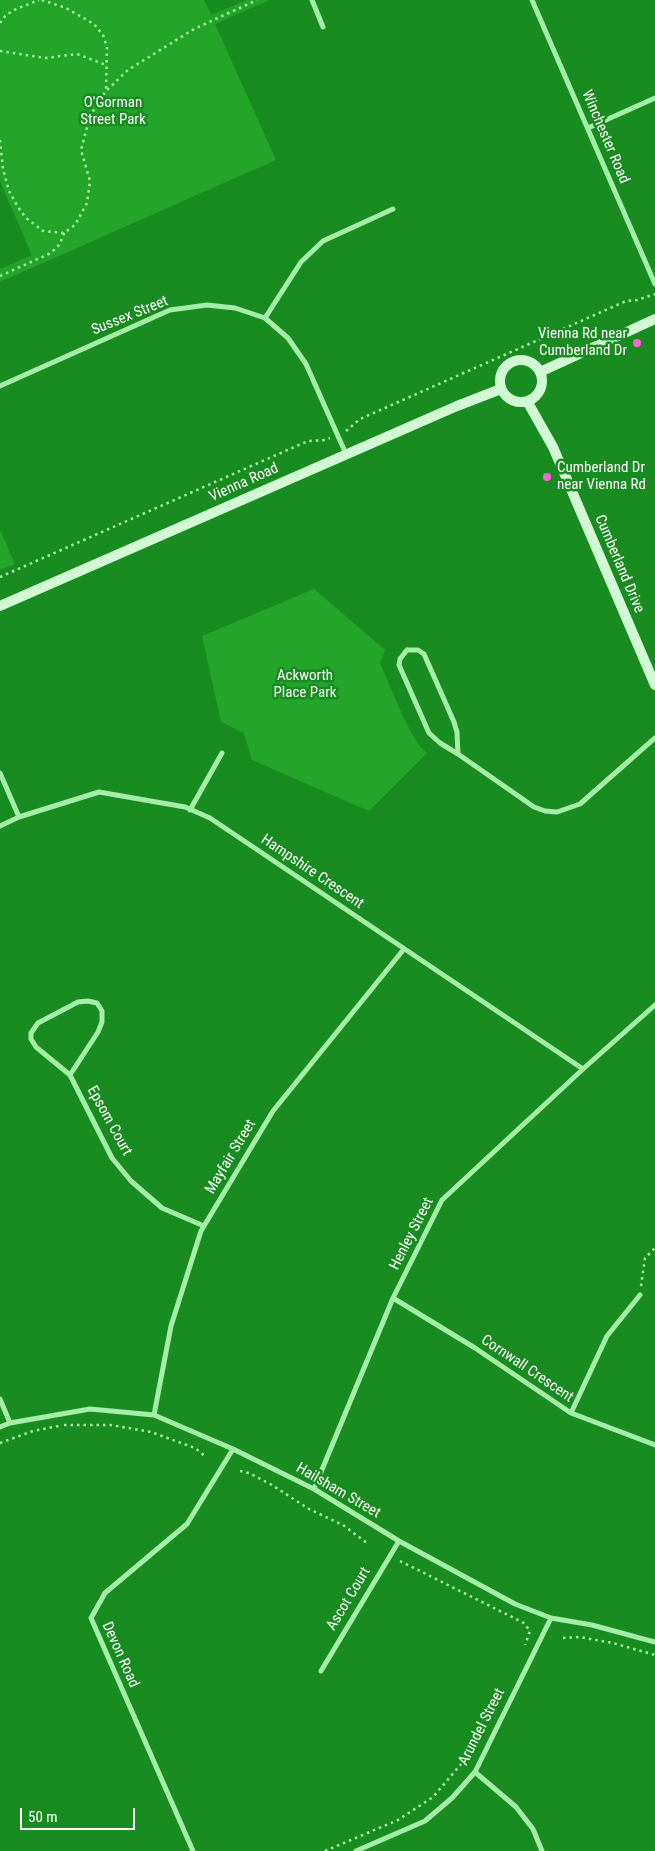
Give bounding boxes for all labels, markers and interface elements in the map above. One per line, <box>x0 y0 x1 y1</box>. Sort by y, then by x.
street label: Winchester Road <box>577 88 633 186</box>
park label: O'Gorman Street Park <box>80 94 146 129</box>
street label: Sussex Street <box>89 292 171 340</box>
place label: Vienna Rd near Cumberland Dr <box>538 325 627 360</box>
marker: Vienna Rd near Cumberland Dr <box>631 337 643 349</box>
place label: Cumberland Dr near Vienna Rd <box>557 459 646 494</box>
street label: Vienna Road <box>206 460 282 506</box>
marker: Cumberland Dr near Vienna Rd <box>541 471 553 483</box>
street label: Cumberland Drive <box>590 512 648 616</box>
park label: Ackworth Place Park <box>273 667 337 702</box>
street label: Hampshire Crescent <box>257 831 367 913</box>
street label: Epsom Court <box>83 1083 135 1159</box>
street label: Mayfair Street <box>202 1117 260 1197</box>
street label: Henley Street <box>386 1195 438 1273</box>
street label: Cornwall Crescent <box>477 1331 577 1407</box>
street label: Hailsham Street <box>293 1460 383 1522</box>
street label: Ascot Court <box>323 1564 375 1634</box>
street label: Devon Road <box>98 1619 142 1691</box>
street label: Arundel Street <box>455 1685 509 1769</box>
scale bar <box>22 1798 138 1830</box>
text: 50 m <box>28 1808 58 1826</box>

